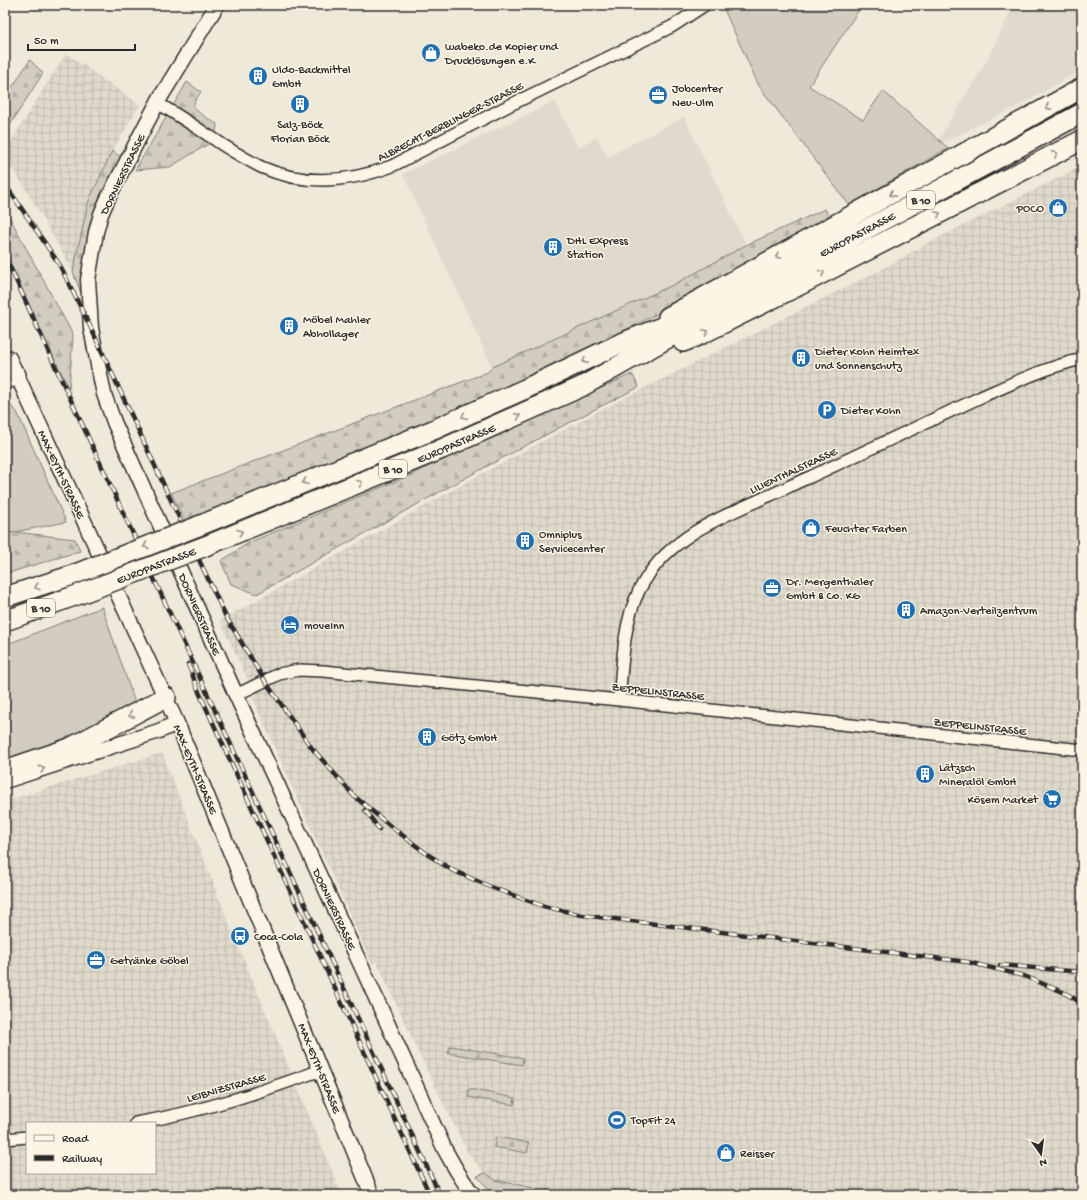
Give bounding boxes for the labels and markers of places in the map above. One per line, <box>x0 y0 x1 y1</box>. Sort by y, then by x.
place label: wabeko.de Kopier und Drucklösungen e.K <box>444 41 559 69</box>
shop icon: wabeko.de Kopier und Drucklösungen e.K <box>420 42 442 64</box>
place label: Uldo-Backmittel GmbH <box>272 64 351 92</box>
building icon: Uldo-Backmittel GmbH <box>247 65 269 87</box>
place label: Jobcenter Neu-Ulm <box>672 83 724 111</box>
office icon: Jobcenter Neu-Ulm <box>647 84 669 106</box>
building icon: Salz-Böck Florian Böck <box>289 93 311 115</box>
place label: Salz-Böck Florian Böck <box>270 119 331 147</box>
shop icon: POCO <box>1047 197 1069 219</box>
place label: POCO <box>1015 203 1044 217</box>
place label: DHL Express Station <box>566 235 628 263</box>
building icon: DHL Express Station <box>542 236 564 258</box>
place label: Möbel Mahler Abhollager <box>303 314 372 342</box>
building icon: Möbel Mahler Abhollager <box>278 315 300 337</box>
place label: Dieter Kohn Heimtex und Sonnenschutz <box>814 346 920 374</box>
building icon: Dieter Kohn Heimtex und Sonnenschutz <box>790 347 812 369</box>
parking icon: Dieter Kohn <box>816 399 838 421</box>
place label: Dieter Kohn <box>840 405 901 419</box>
shop icon: Feuchter Farben <box>800 517 822 539</box>
place label: Feuchter Farben <box>824 523 907 537</box>
place label: Omniplus Servicecenter <box>539 529 606 557</box>
building icon: Omniplus Servicecenter <box>514 530 536 552</box>
place label: Dr. Mergenthaler GmbH & Co. KG <box>785 576 875 604</box>
office icon: Dr. Mergenthaler GmbH & Co. KG <box>761 577 783 599</box>
building icon: Amazon-Verteilzentrum <box>895 599 917 621</box>
place label: Amazon-Verteilzentrum <box>920 605 1038 619</box>
hotel icon: moveInn <box>279 614 301 636</box>
place label: moveInn <box>304 620 345 634</box>
building icon: Götz GmbH <box>416 726 438 748</box>
place label: Götz GmbH <box>441 732 497 746</box>
place label: Lätzsch Mineralöl GmbH <box>939 762 1017 790</box>
building icon: Lätzsch Mineralöl GmbH <box>914 763 936 785</box>
supermarket icon: Kösem Market <box>1041 788 1063 810</box>
place label: Kösem Market <box>968 794 1039 808</box>
bus stop icon: Coca-Cola <box>229 925 251 947</box>
place label: Coca-Cola <box>254 931 304 945</box>
office icon: Getränke Göbel <box>85 949 107 971</box>
place label: Getränke Göbel <box>110 955 189 969</box>
sports icon: TopFit 24 <box>606 1109 628 1131</box>
place label: TopFit 24 <box>630 1115 676 1129</box>
shop icon: Reisser <box>715 1142 737 1164</box>
place label: Reisser <box>740 1148 776 1162</box>

